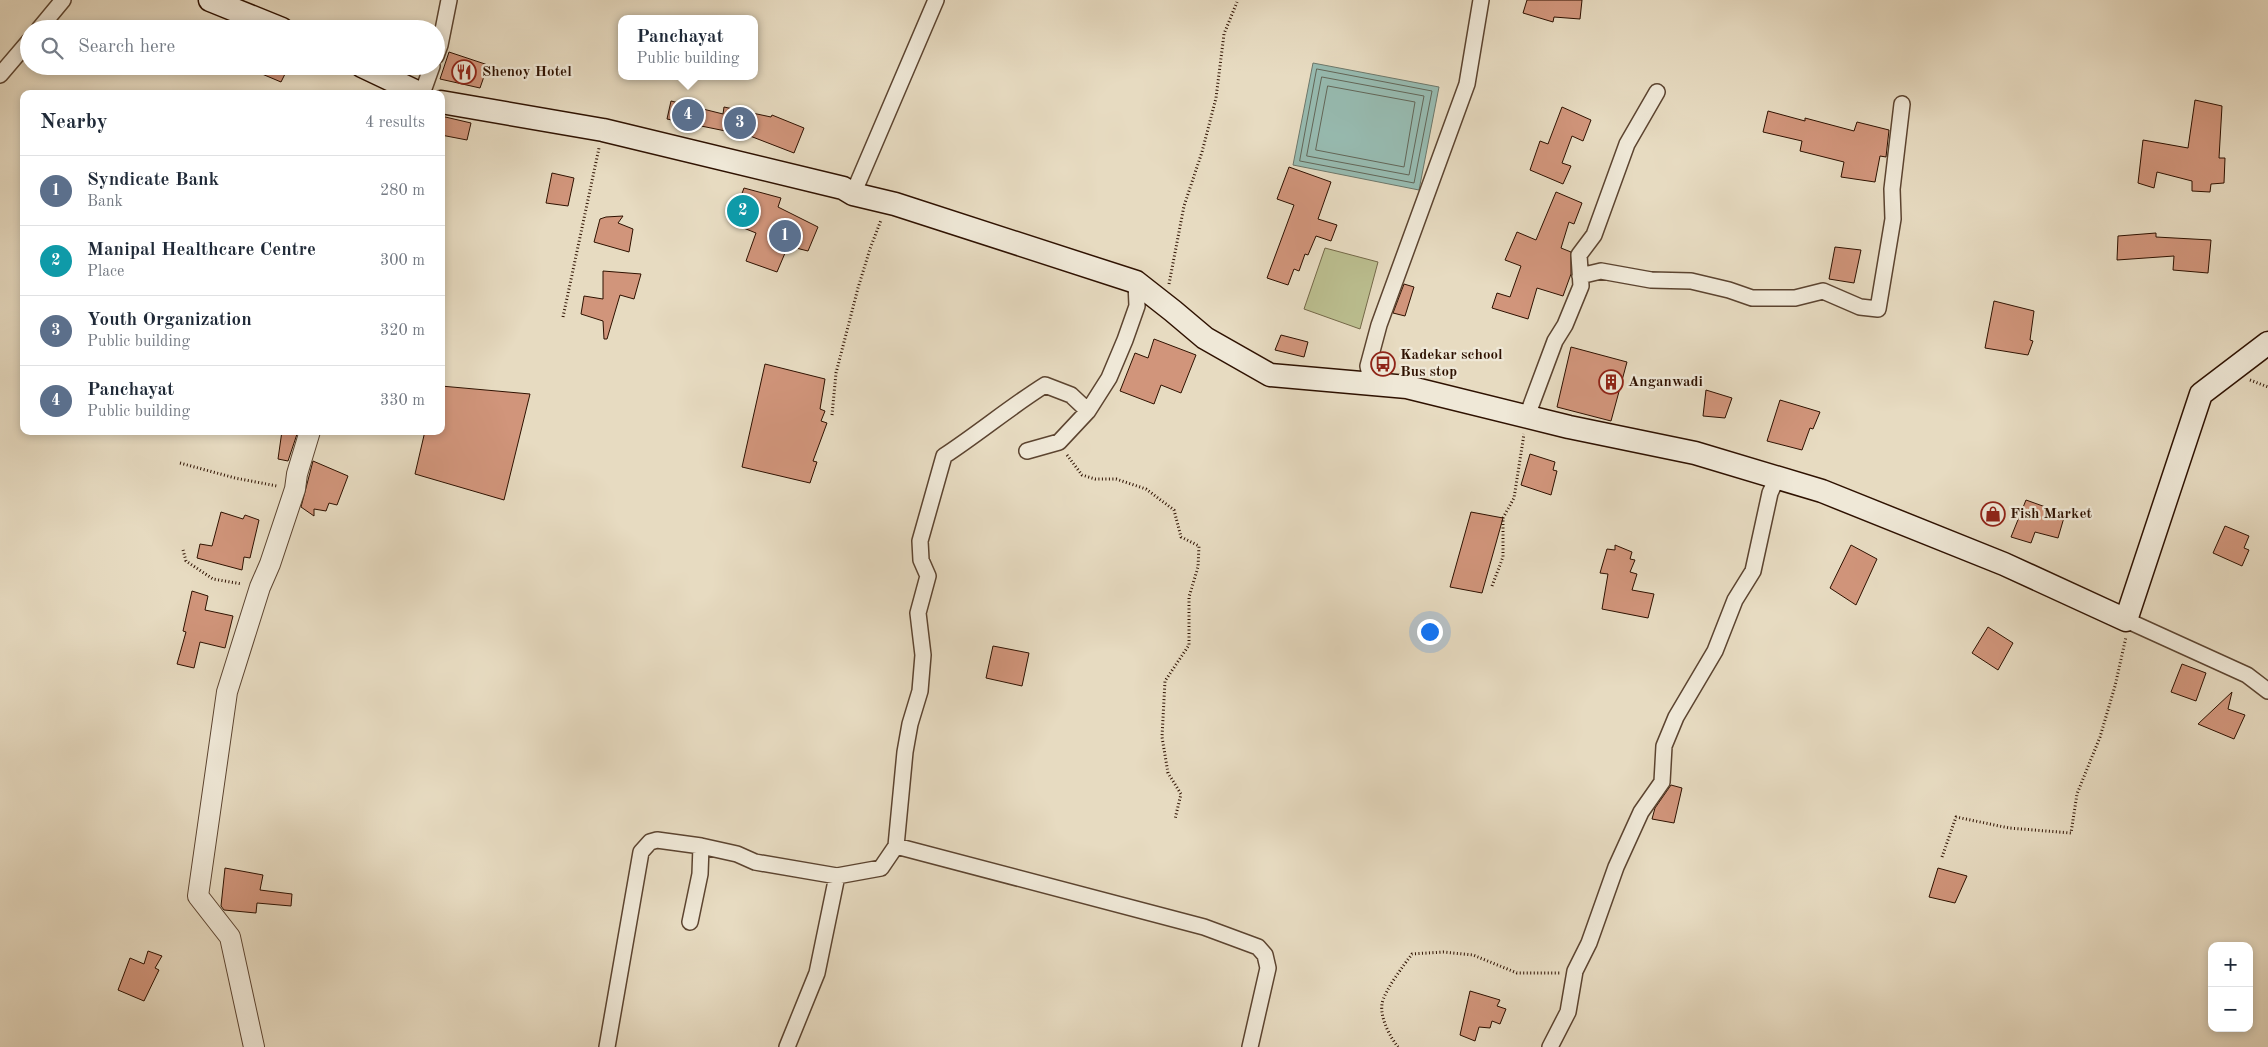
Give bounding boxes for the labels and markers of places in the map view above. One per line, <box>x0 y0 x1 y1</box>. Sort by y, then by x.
restaurant icon: Shenoy Hotel <box>451 59 477 85</box>
place label: Shenoy Hotel <box>482 65 572 80</box>
pin: 4 <box>672 96 704 134</box>
pin: 3 <box>724 104 756 142</box>
pin: 2 <box>727 192 759 230</box>
pin: 1 <box>769 217 801 255</box>
place label: Kadekar school Bus stop <box>1400 348 1503 380</box>
bus stop icon: Kadekar school Bus stop <box>1370 351 1396 377</box>
building icon: Anganwadi <box>1598 369 1624 395</box>
place label: Anganwadi <box>1628 375 1703 390</box>
shop icon: Fish Market <box>1980 501 2006 527</box>
place label: Fish Market <box>2010 507 2093 522</box>

